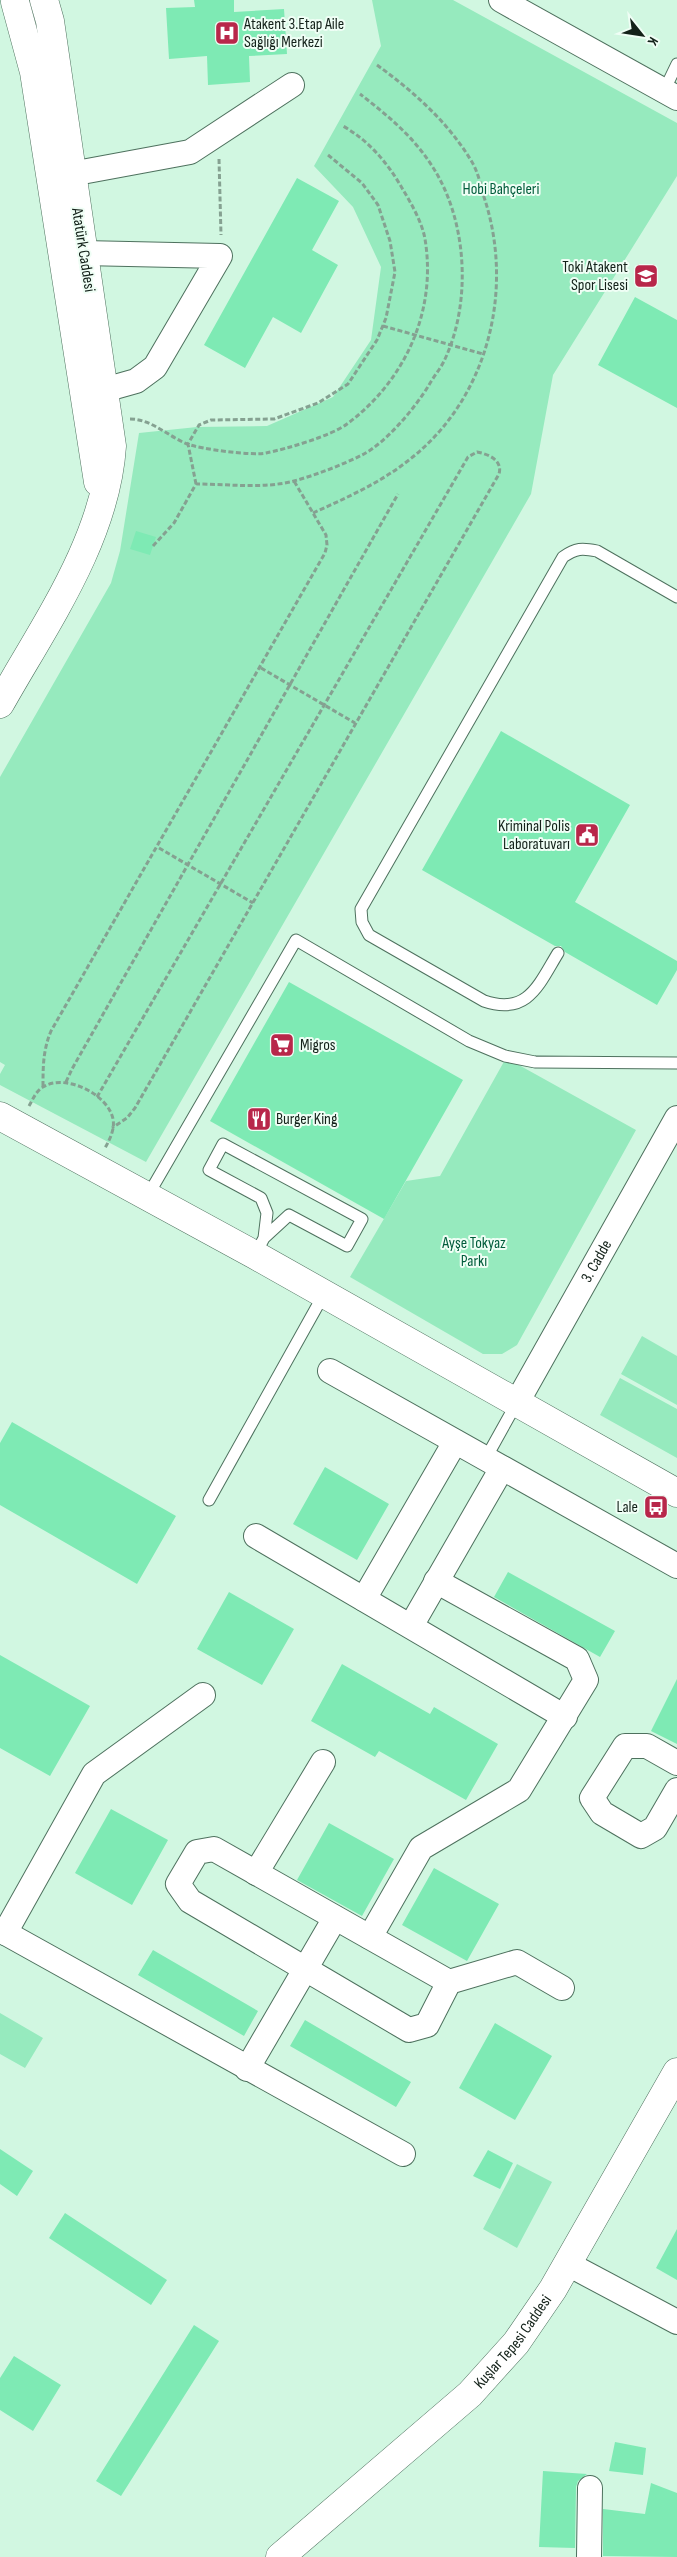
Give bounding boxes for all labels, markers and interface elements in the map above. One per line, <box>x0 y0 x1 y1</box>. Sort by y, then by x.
north arrow <box>617 10 667 60</box>
place label: Atakent 3.Etap Aile Sağlığı Merkezi <box>243 15 344 52</box>
hospital icon: Atakent 3.Etap Aile Sağlığı Merkezi <box>214 20 240 46</box>
text: K <box>644 34 662 49</box>
park label: Hobi Bahçeleri <box>463 180 539 199</box>
street label: Atatürk Caddesi <box>67 206 99 293</box>
place label: Toki Atakent Spor Lisesi <box>562 258 628 295</box>
school or university icon: Toki Atakent Spor Lisesi <box>633 263 659 289</box>
place label: Kriminal Polis Laboratuvarı <box>498 817 570 854</box>
public building icon: Kriminal Polis Laboratuvarı <box>574 822 600 848</box>
supermarket icon: Migros <box>269 1032 295 1058</box>
place label: Migros <box>300 1036 336 1055</box>
restaurant icon: Burger King <box>246 1106 272 1132</box>
place label: Burger King <box>276 1110 337 1129</box>
park label: Ayşe Tokyaz Parkı <box>441 1234 506 1271</box>
street label: 3. Cadde <box>577 1236 616 1286</box>
bus stop icon: Lale <box>643 1494 669 1520</box>
place label: Lale <box>617 1498 638 1517</box>
street label: Kuşlar Tepesi Caddesi <box>470 2291 556 2393</box>

